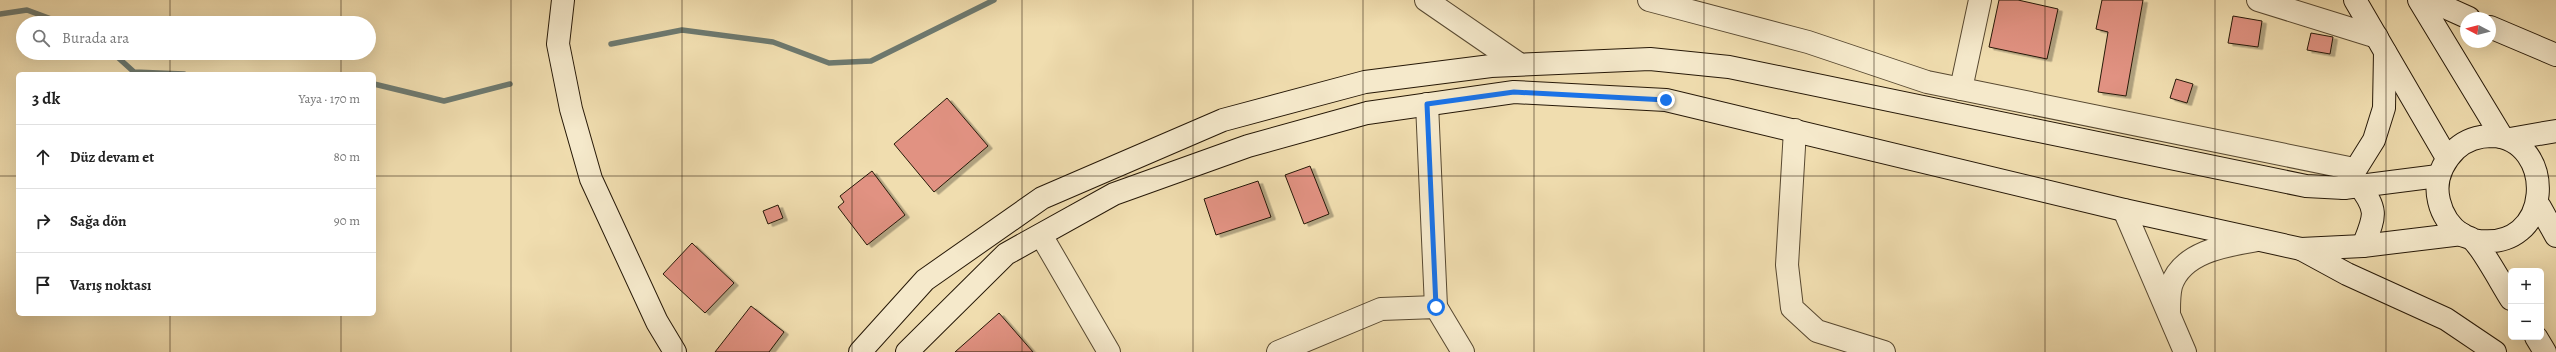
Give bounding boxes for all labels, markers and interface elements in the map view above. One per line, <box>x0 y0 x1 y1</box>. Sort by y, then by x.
north arrow <box>2460 12 2496 48</box>
search box <box>16 16 376 60</box>
icon: search <box>30 27 52 49</box>
text: Burada ara <box>62 28 129 48</box>
text: 3 dk <box>32 87 60 110</box>
text: Yaya · 170 m <box>298 90 360 107</box>
route end <box>1657 91 1675 109</box>
icon: ahead <box>32 146 54 168</box>
text: Düz devam et <box>70 147 154 167</box>
text: 80 m <box>333 148 360 165</box>
icon: right <box>32 210 54 232</box>
text: Sağa dön <box>70 211 126 231</box>
text: 90 m <box>334 212 360 229</box>
map controls <box>2508 268 2544 340</box>
button: + <box>2508 268 2544 304</box>
icon: arrive <box>32 274 54 296</box>
text: Varış noktası <box>70 275 151 295</box>
route start <box>1427 298 1445 316</box>
button: − <box>2508 304 2544 340</box>

